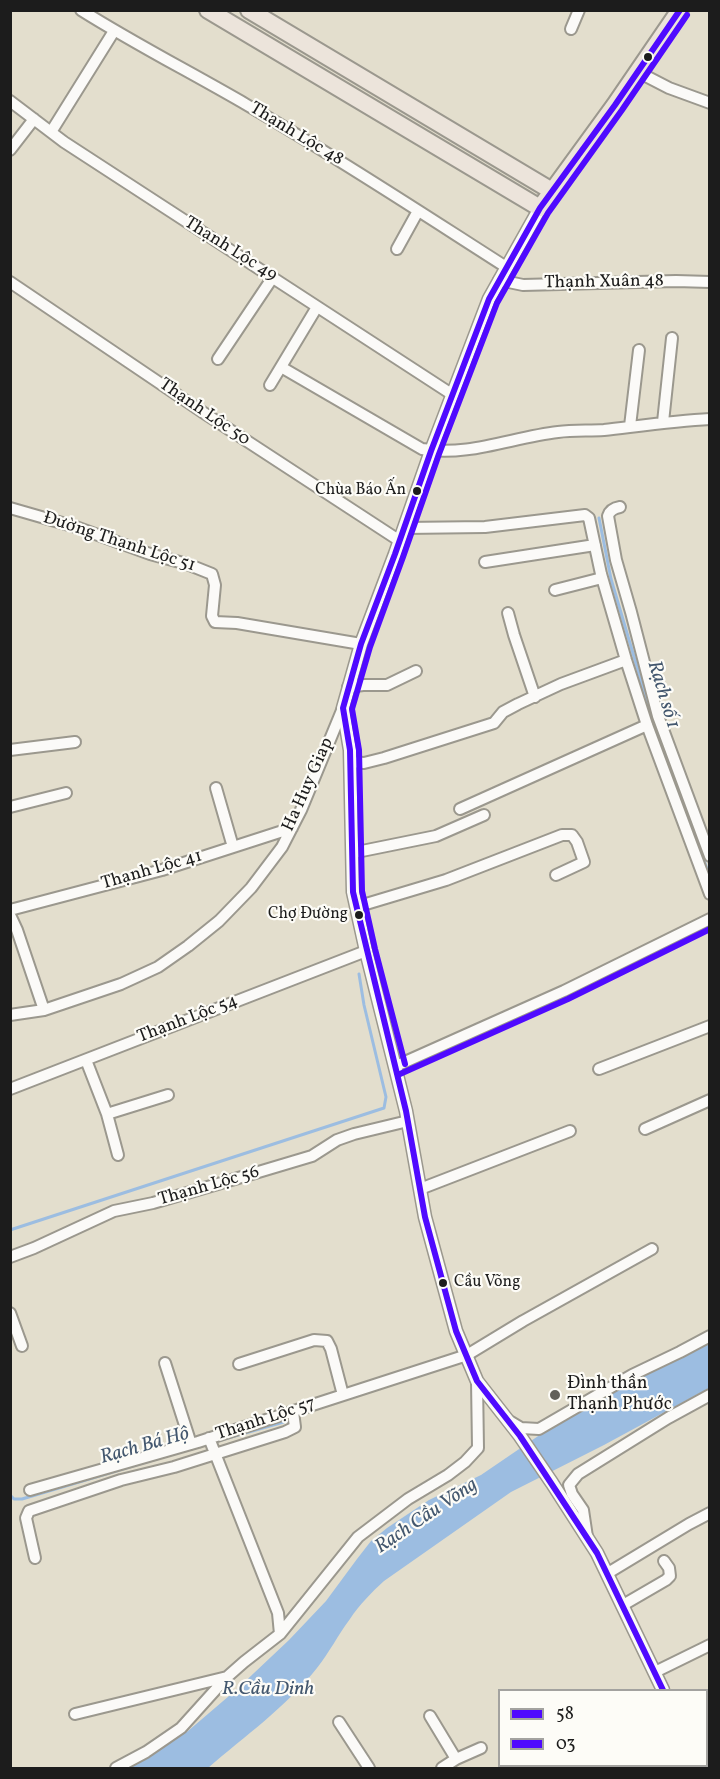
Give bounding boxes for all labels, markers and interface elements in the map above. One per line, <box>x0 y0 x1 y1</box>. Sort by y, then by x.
unlabelled marker <box>642 51 654 63</box>
street label: Thạnh Lộc 48 <box>245 99 347 171</box>
street label: Thạnh Lộc 49 <box>179 213 281 287</box>
street label: Thạnh Xuân 48 <box>544 271 664 295</box>
street label: Thạnh Lộc 50 <box>154 375 254 451</box>
place label: Chùa Báo Ấn <box>315 481 406 501</box>
marker: Chùa Báo Ấn <box>411 485 423 497</box>
street label: Đường Thạnh Lộc 51 <box>40 508 198 578</box>
water label: Rạch số 1 <box>640 658 684 732</box>
street label: Ha Huy Giap <box>279 735 339 835</box>
street label: Thạnh Lộc 41 <box>99 846 205 896</box>
place label: Chợ Đường <box>268 905 348 925</box>
marker: Chợ Đường <box>353 909 365 921</box>
street label: Thạnh Lộc 54 <box>135 991 241 1049</box>
street label: Thạnh Lộc 56 <box>156 1162 262 1212</box>
place label: Cầu Võng <box>454 1273 520 1293</box>
marker: Cầu Võng <box>437 1277 449 1289</box>
place label: Đình thần Thạnh Phước <box>567 1374 672 1416</box>
marker: Đình thần Thạnh Phước <box>548 1388 562 1402</box>
street label: Thạnh Lộc 57 <box>213 1394 319 1446</box>
water label: Rạch Bá Hộ <box>98 1423 192 1471</box>
water label: Rạch Cầu Võng <box>371 1474 483 1560</box>
water label: R.Cầu Dinh <box>222 1678 314 1702</box>
legend <box>498 1689 708 1767</box>
text: 58 <box>556 1702 574 1727</box>
text: 03 <box>556 1732 576 1757</box>

